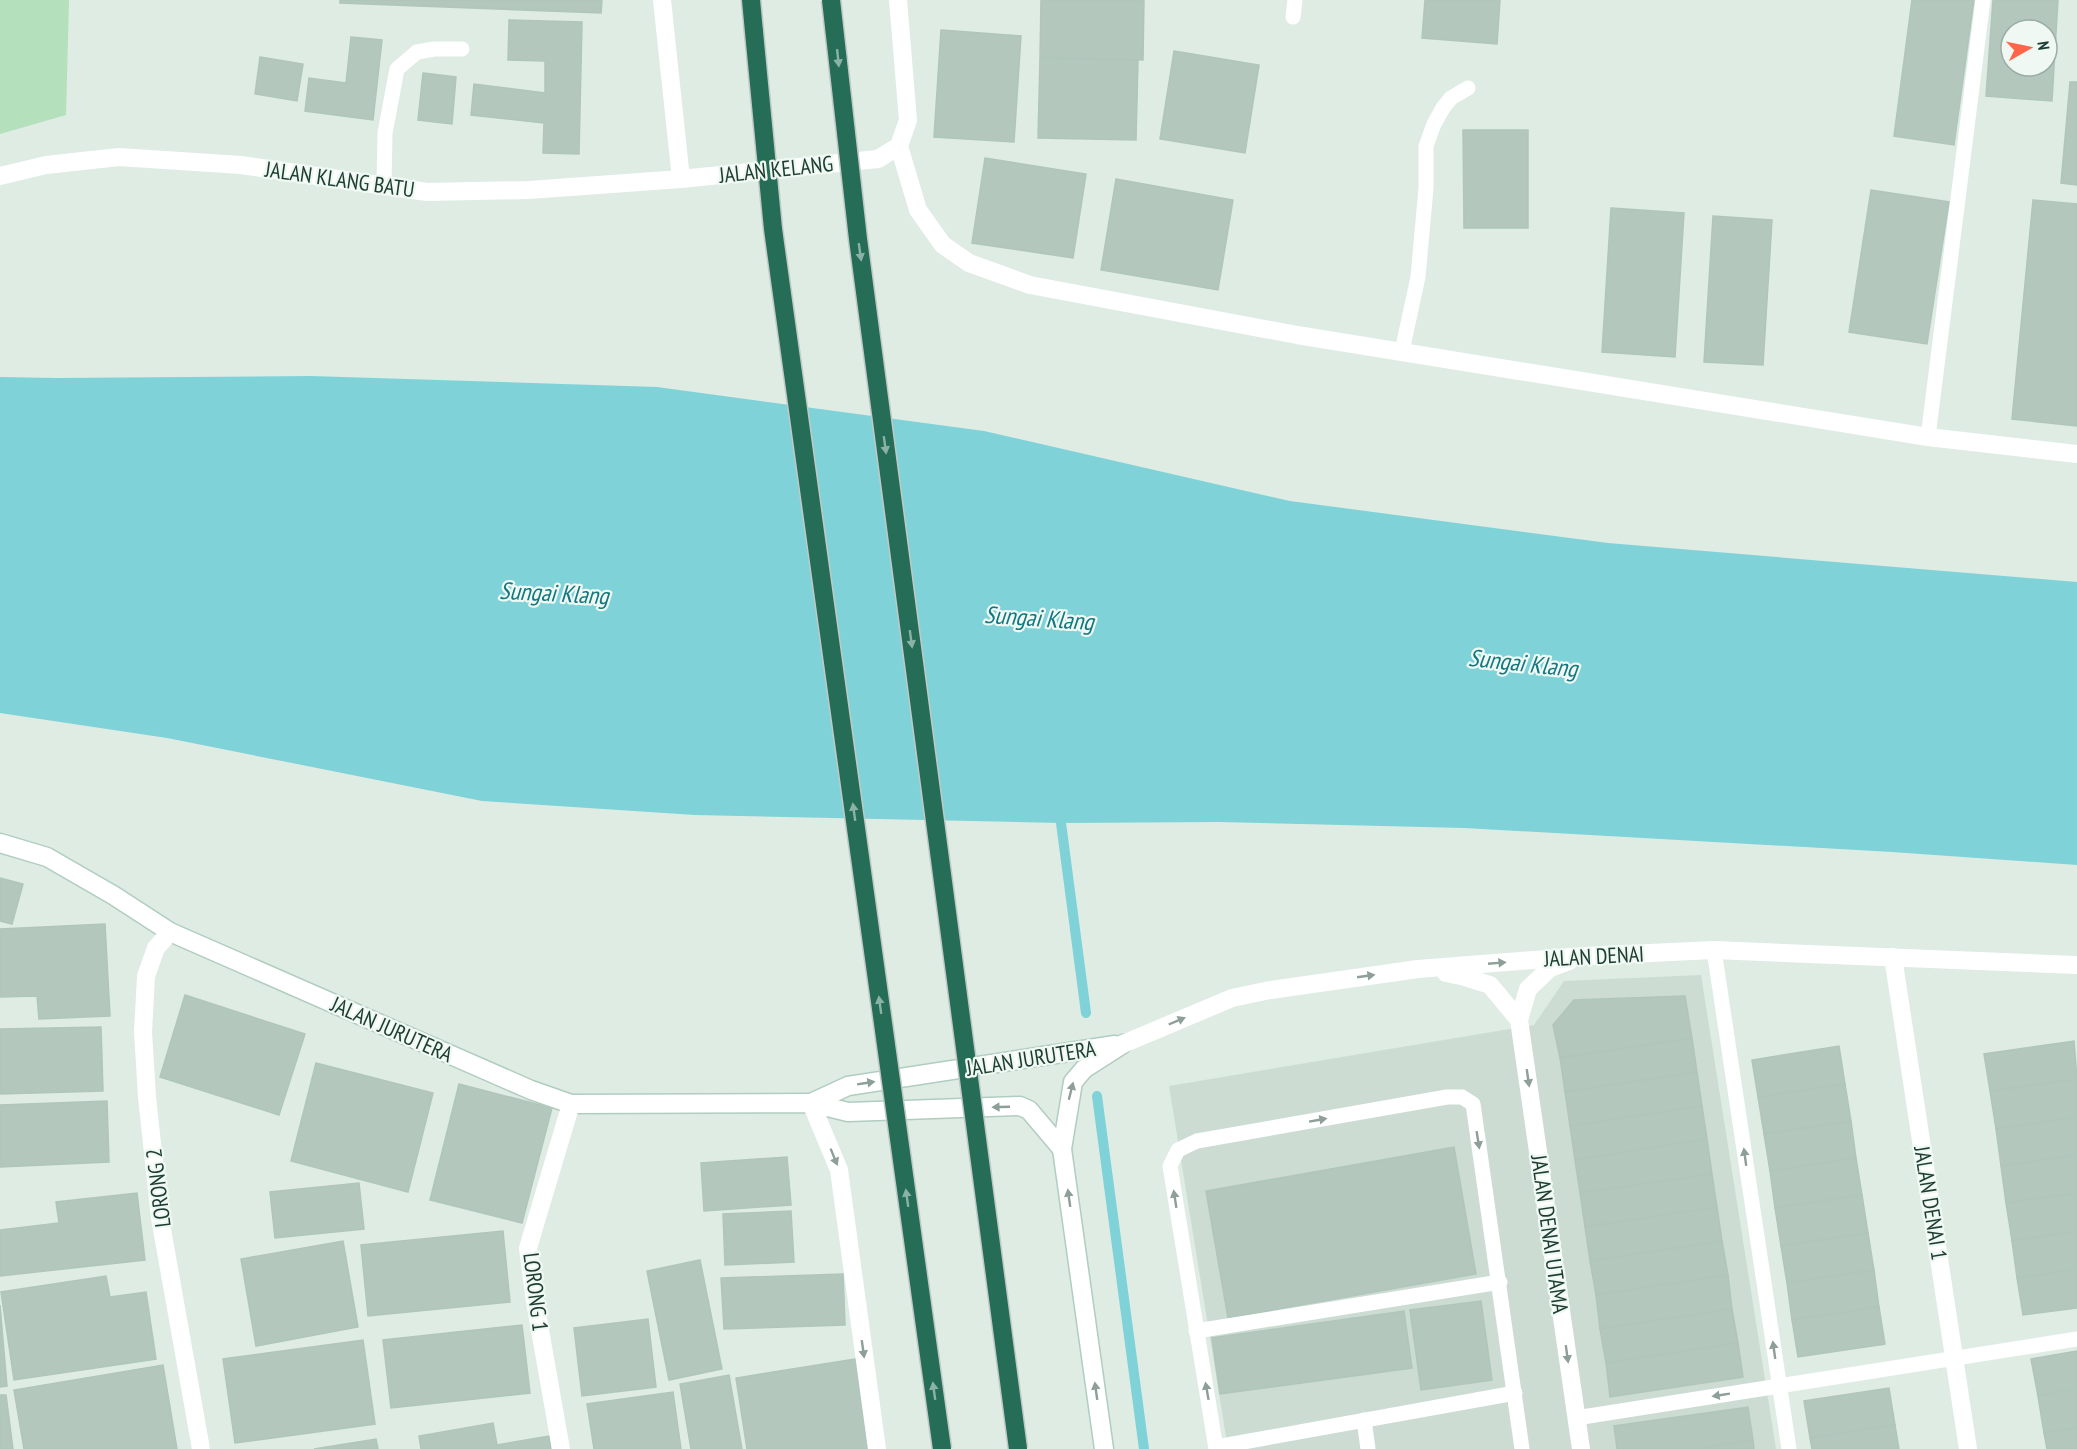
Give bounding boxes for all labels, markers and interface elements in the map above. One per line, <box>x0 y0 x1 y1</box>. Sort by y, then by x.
north arrow <box>1999 18 2059 78</box>
text: N <box>2033 40 2054 51</box>
one-way arrow <box>833 49 843 68</box>
street label: JALAN KELANG <box>717 149 834 189</box>
street label: JALAN KLANG BATU <box>263 155 417 203</box>
one-way arrow <box>855 242 864 261</box>
one-way arrow <box>881 436 890 455</box>
water label: Sungai Klang <box>499 575 611 611</box>
water label: Sungai Klang <box>983 599 1096 637</box>
one-way arrow <box>906 629 916 648</box>
water label: Sungai Klang <box>1467 642 1581 684</box>
one-way arrow <box>849 802 858 821</box>
street label: JALAN DENAI <box>1542 939 1645 973</box>
one-way arrow <box>1488 958 1507 968</box>
one-way arrow <box>1356 972 1375 981</box>
street label: JALAN JURUTERA <box>326 989 458 1069</box>
one-way arrow <box>876 995 885 1014</box>
one-way arrow <box>1169 1016 1187 1026</box>
street label: JALAN JURUTERA <box>963 1034 1098 1082</box>
one-way arrow <box>1523 1068 1532 1087</box>
one-way arrow <box>856 1079 875 1088</box>
one-way arrow <box>1067 1082 1077 1100</box>
one-way arrow <box>992 1102 1011 1111</box>
one-way arrow <box>1309 1115 1328 1124</box>
one-way arrow <box>1474 1131 1483 1150</box>
street label: JALAN DENAI 1 <box>1908 1143 1954 1262</box>
street label: LORONG 2 <box>139 1147 177 1229</box>
one-way arrow <box>1740 1147 1749 1166</box>
one-way arrow <box>829 1148 839 1166</box>
street label: JALAN DENAI UTAMA <box>1525 1152 1575 1316</box>
one-way arrow <box>902 1188 912 1207</box>
one-way arrow <box>1064 1188 1073 1207</box>
one-way arrow <box>1170 1189 1179 1208</box>
street label: LORONG 1 <box>517 1251 555 1333</box>
one-way arrow <box>859 1340 868 1359</box>
one-way arrow <box>1769 1340 1778 1359</box>
one-way arrow <box>1563 1344 1572 1363</box>
one-way arrow <box>929 1381 938 1400</box>
one-way arrow <box>1091 1381 1100 1400</box>
one-way arrow <box>1202 1382 1211 1401</box>
one-way arrow <box>1712 1391 1731 1400</box>

